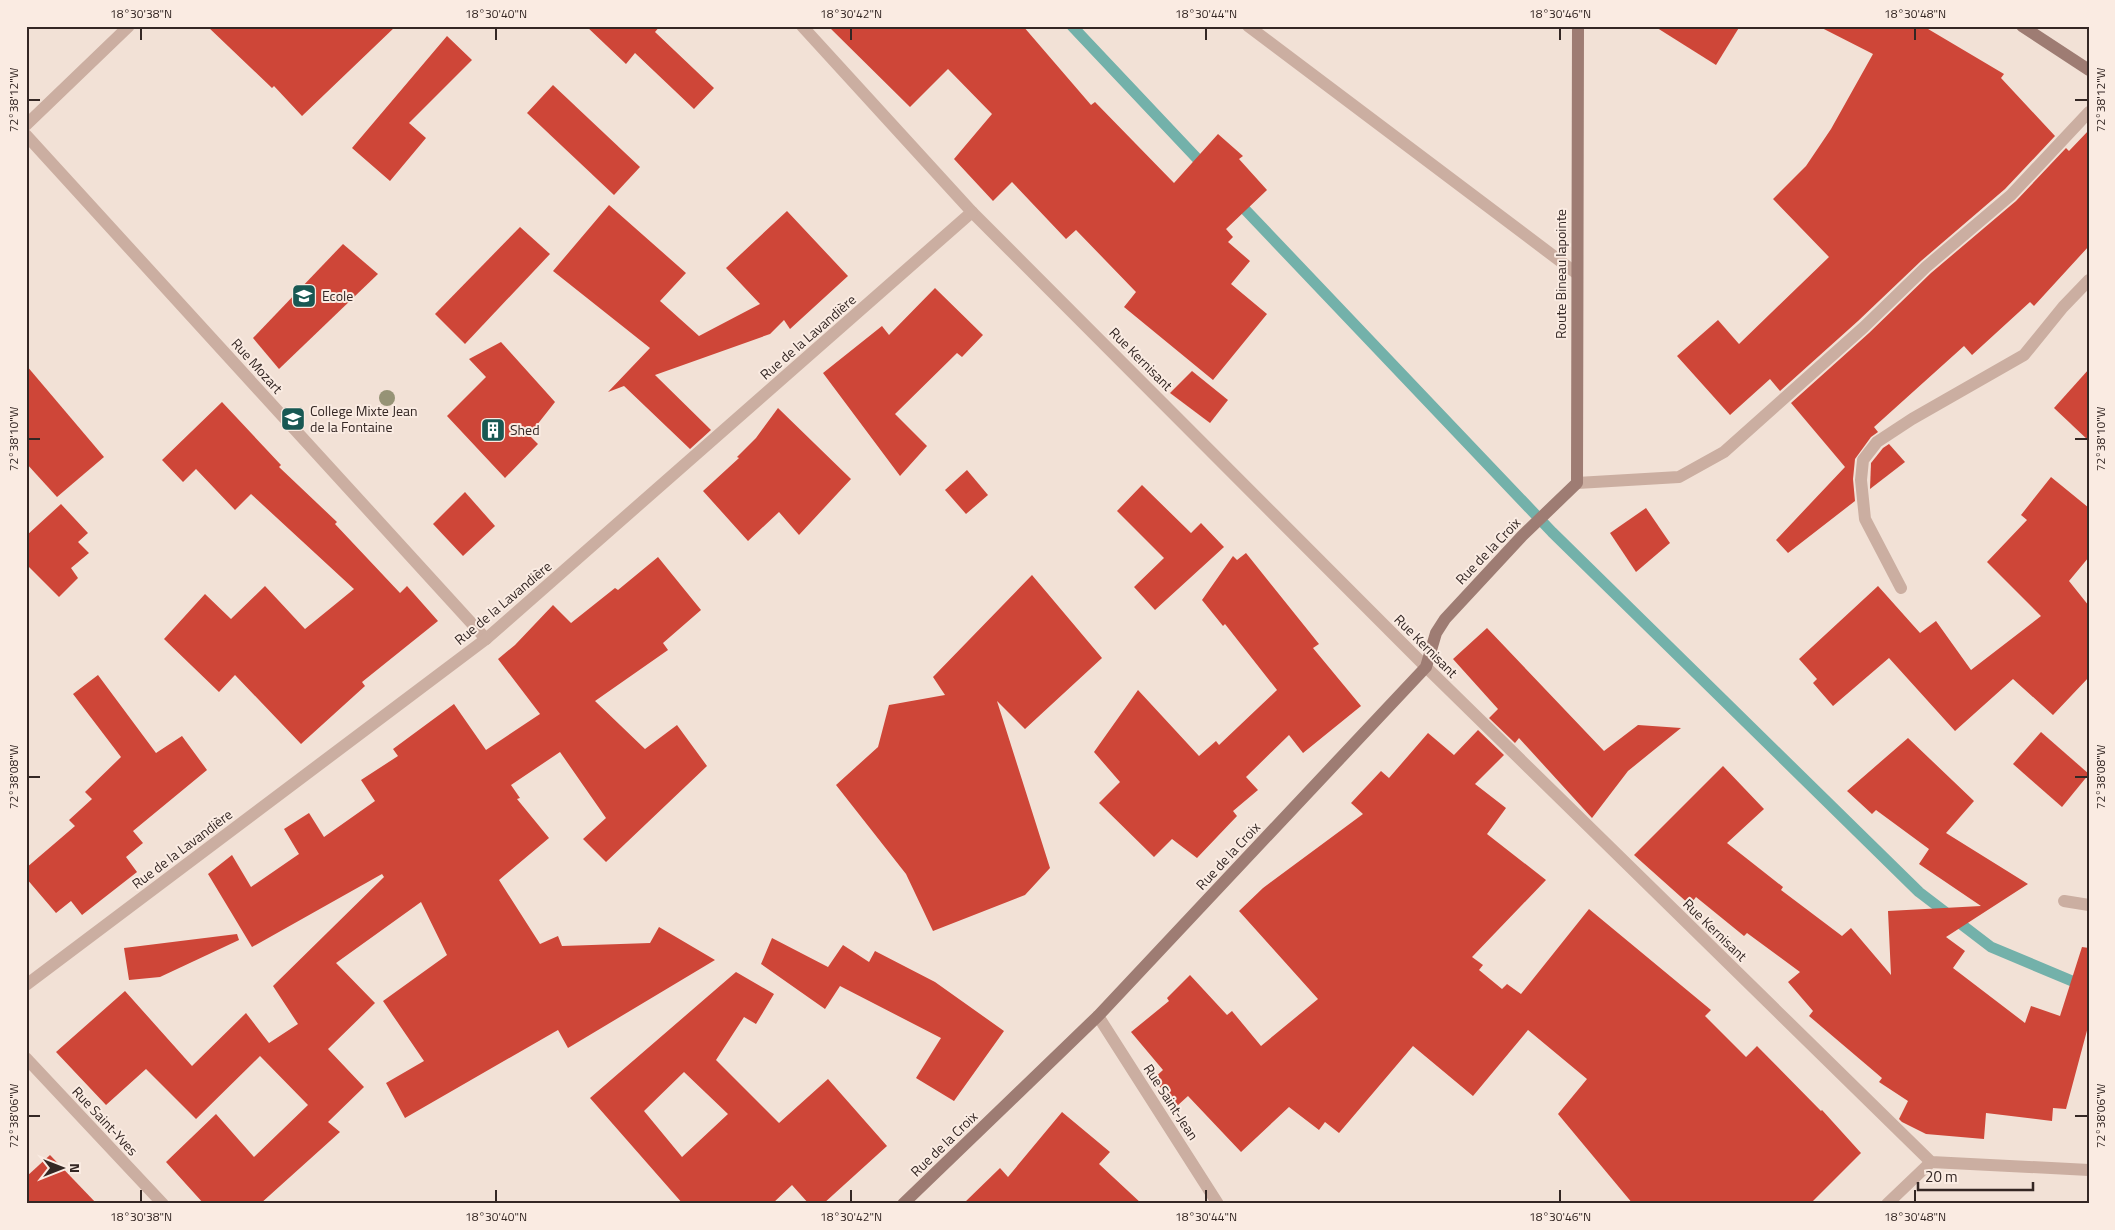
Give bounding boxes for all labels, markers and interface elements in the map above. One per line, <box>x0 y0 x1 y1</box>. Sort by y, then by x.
text: 18°30'38"N <box>110 4 172 23</box>
text: 18°30'40"N <box>465 4 527 23</box>
text: 18°30'42"N <box>820 4 882 23</box>
text: 18°30'44"N <box>1175 4 1237 23</box>
text: 18°30'46"N <box>1529 4 1591 23</box>
text: 18°30'48"N <box>1884 4 1946 23</box>
text: 72°38'12"W <box>4 67 23 132</box>
text: 72°38'12"W <box>2091 67 2110 132</box>
street label: Route Bineau lapointe <box>1550 209 1571 339</box>
school or university icon: Ecole <box>291 283 317 309</box>
place label: Ecole <box>322 285 353 306</box>
street label: Rue de la Lavandière <box>755 289 860 384</box>
street label: Rue Kernisant <box>1105 322 1178 395</box>
street label: Rue Mozart <box>227 333 288 398</box>
place label: College Mixte Jean de la Fontaine <box>310 400 418 437</box>
text: 72°38'10"W <box>4 406 23 471</box>
school or university icon: College Mixte Jean de la Fontaine <box>280 406 306 432</box>
text: 72°38'10"W <box>2091 406 2110 471</box>
building icon: Shed <box>480 417 506 443</box>
place label: Shed <box>510 419 540 440</box>
street label: Rue de la Croix <box>1450 512 1526 589</box>
street label: Rue de la Lavandière <box>450 556 556 650</box>
street label: Rue Kernisant <box>1390 609 1463 682</box>
text: 72°38'08"W <box>4 744 23 809</box>
text: 72°38'08"W <box>2091 744 2110 809</box>
street label: Rue de la Lavandière <box>127 804 236 893</box>
street label: Rue de la Croix <box>1191 817 1265 894</box>
street label: Rue Kernisant <box>1678 893 1752 966</box>
street label: Rue Saint-Jean <box>1139 1059 1204 1144</box>
street label: Rue Saint-Yves <box>68 1081 143 1160</box>
text: 72°38'06"W <box>4 1083 23 1148</box>
text: 72°38'06"W <box>2091 1083 2110 1148</box>
street label: Rue de la Croix <box>905 1106 982 1181</box>
north arrow <box>38 1142 88 1192</box>
scale bar <box>1918 1160 2032 1192</box>
text: N <box>65 1163 86 1173</box>
text: 20 m <box>1925 1165 1958 1188</box>
text: 18°30'38"N <box>110 1207 172 1226</box>
text: 18°30'40"N <box>465 1207 527 1226</box>
text: 18°30'42"N <box>820 1207 882 1226</box>
text: 18°30'44"N <box>1175 1207 1237 1226</box>
text: 18°30'46"N <box>1529 1207 1591 1226</box>
text: 18°30'48"N <box>1884 1207 1946 1226</box>

